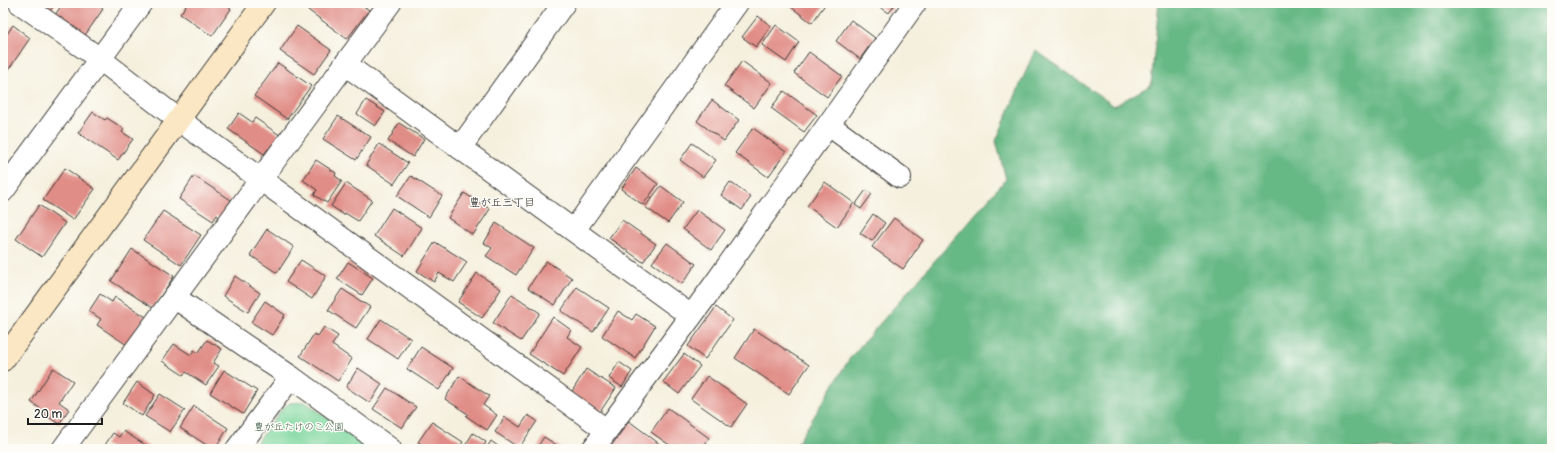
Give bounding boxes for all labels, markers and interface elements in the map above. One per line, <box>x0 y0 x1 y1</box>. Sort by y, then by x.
district label: 豊が丘三丁目 <box>469 196 535 209</box>
scale bar <box>28 400 102 426</box>
text: 20 m <box>34 407 63 422</box>
park label: 豊が丘たけのこ公園 <box>254 421 344 433</box>

